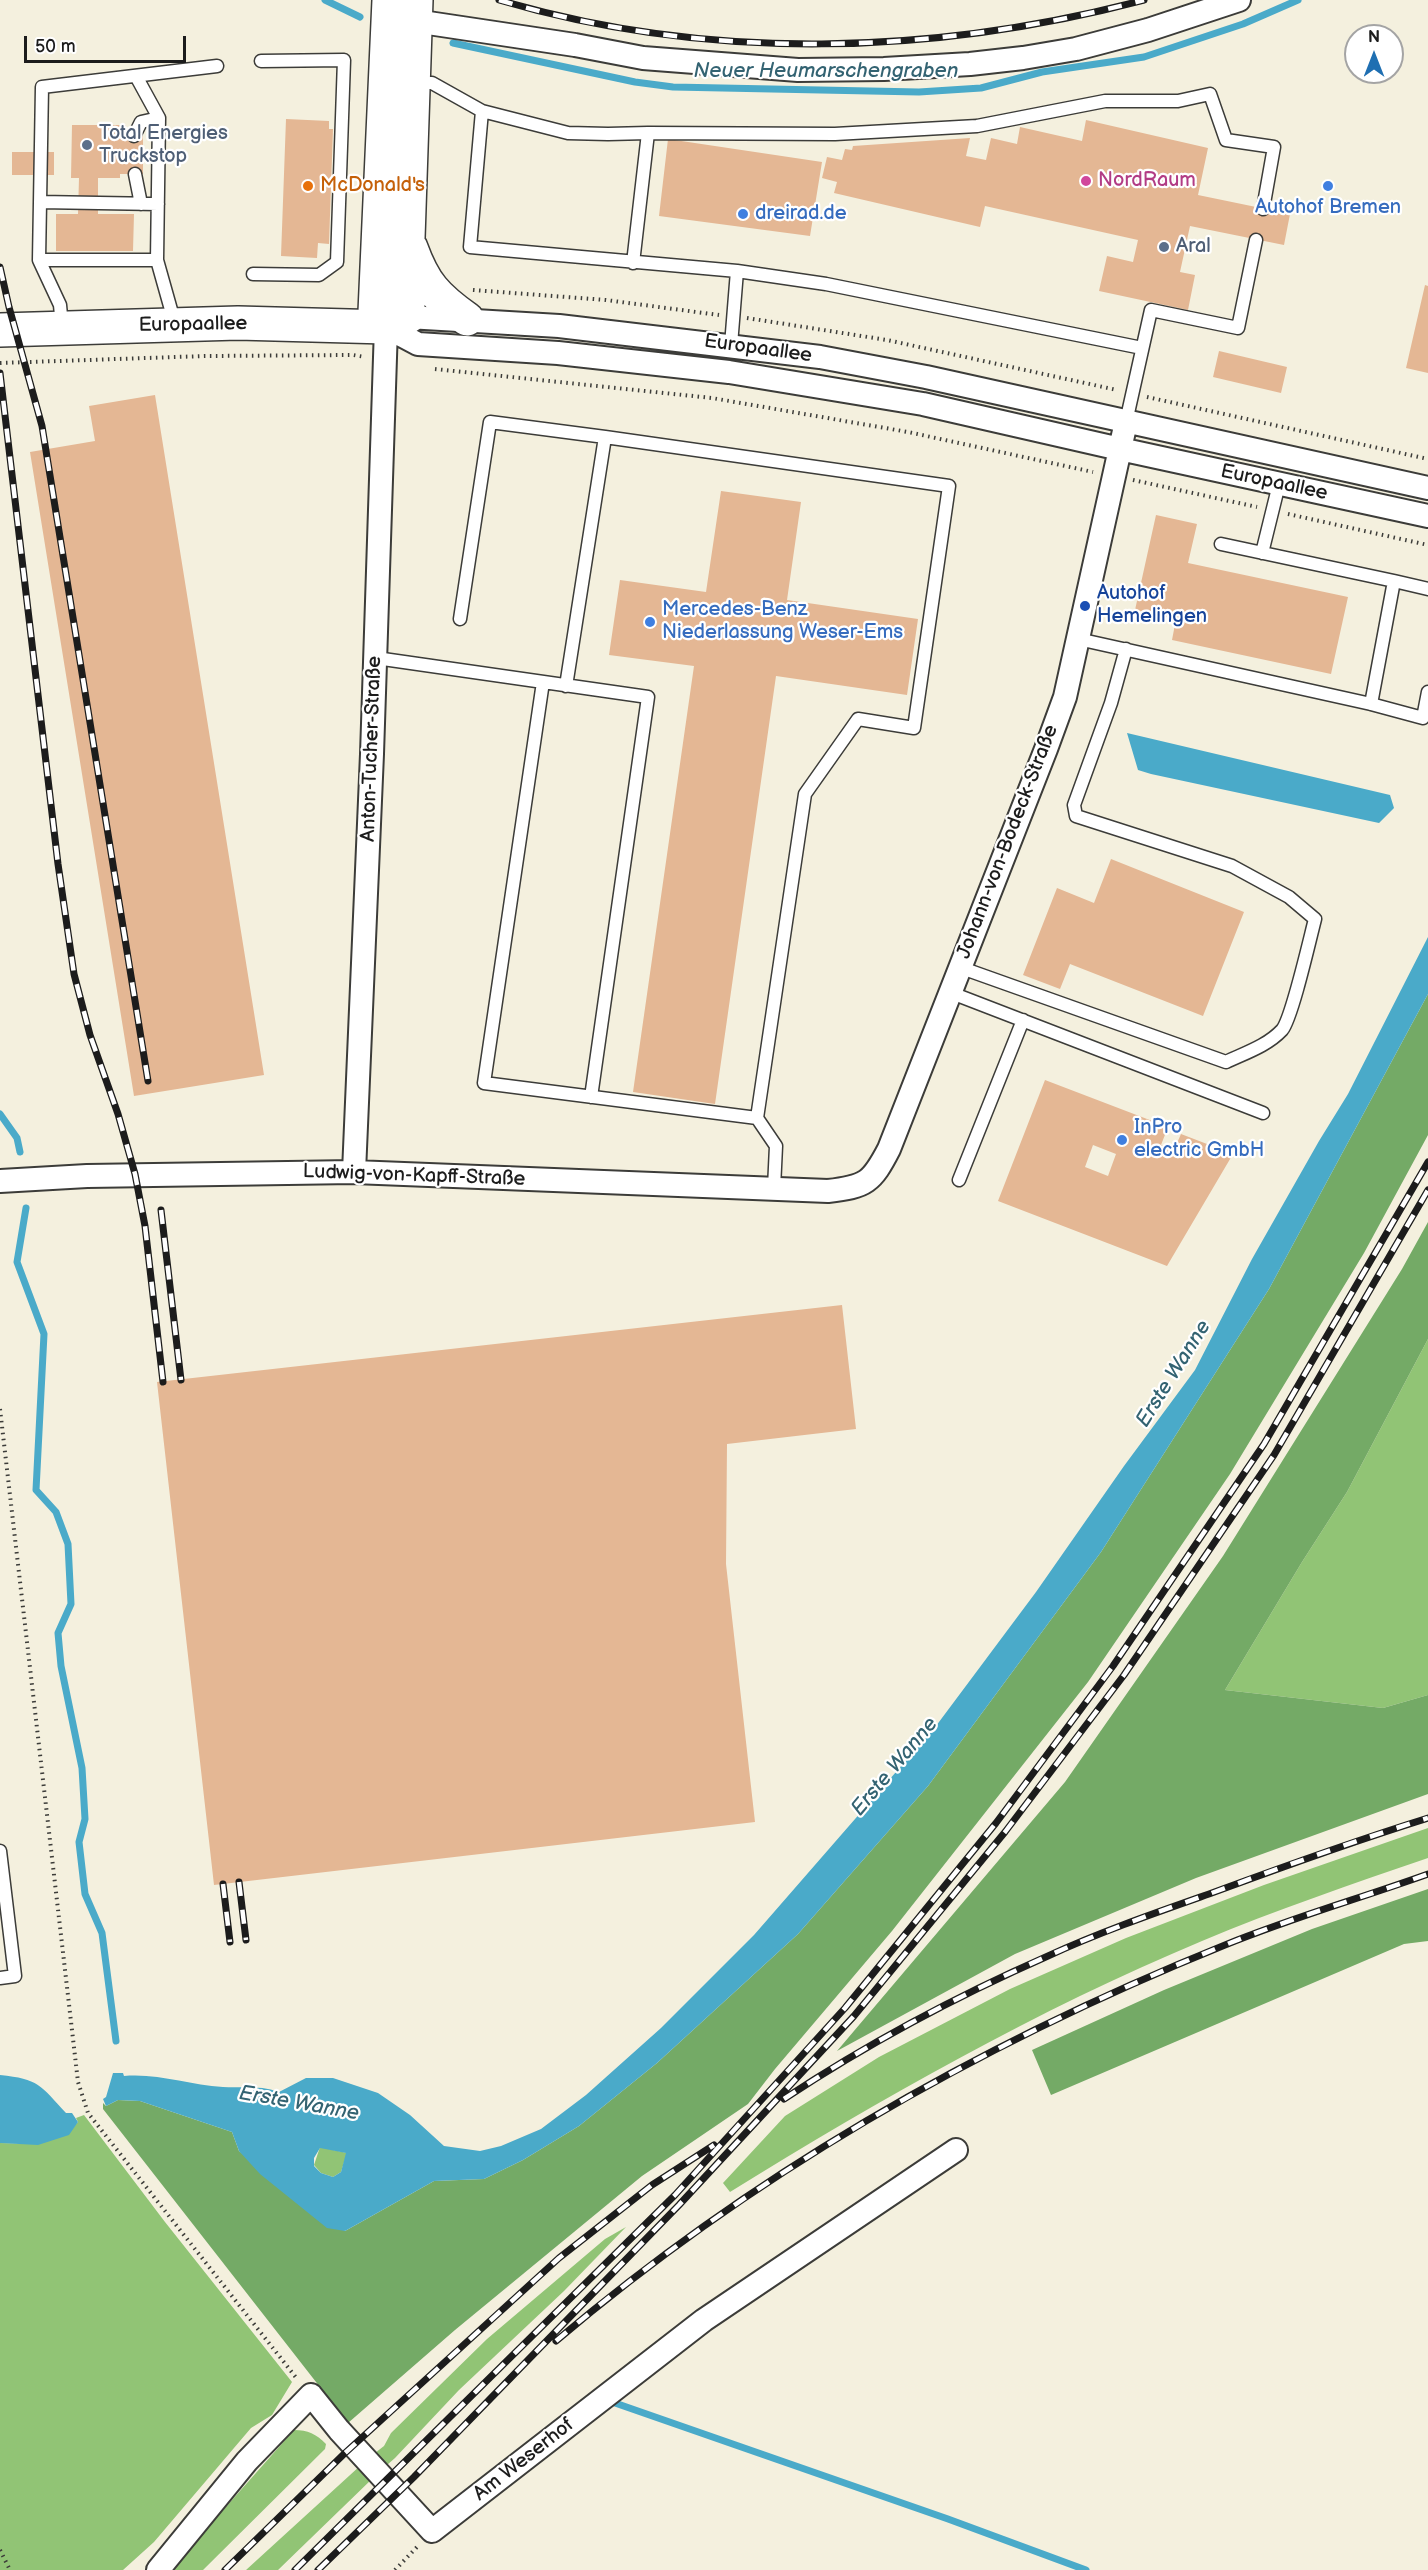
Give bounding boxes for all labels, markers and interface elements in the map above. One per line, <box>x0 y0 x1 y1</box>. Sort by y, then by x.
scale bar <box>27 24 189 62</box>
north arrow <box>1344 24 1404 84</box>
text: N <box>1368 28 1380 47</box>
text: 50 m <box>35 36 76 57</box>
water label: Neuer Heumarschengraben <box>693 59 959 85</box>
place label: Total Energies Truckstop <box>99 122 228 169</box>
marker: Total Energies Truckstop <box>80 138 94 152</box>
place label: NordRaum <box>1098 169 1196 193</box>
place label: McDonald's <box>320 174 425 198</box>
marker: NordRaum <box>1079 174 1093 188</box>
marker: McDonald's <box>301 179 315 193</box>
marker: Autohof Bremen <box>1321 179 1335 193</box>
place label: Autohof Bremen <box>1255 196 1401 220</box>
place label: dreirad.de <box>755 202 847 226</box>
marker: dreirad.de <box>736 207 750 221</box>
place label: Aral <box>1176 235 1211 259</box>
marker: Aral <box>1157 240 1171 254</box>
street label: Europaallee <box>138 312 248 338</box>
street label: Europaallee <box>703 330 813 368</box>
street label: Europaallee <box>1218 460 1330 506</box>
place label: Autohof Hemelingen <box>1097 582 1207 629</box>
place label: Mercedes-Benz Niederlassung Weser-Ems <box>662 598 903 645</box>
marker: Autohof Hemelingen <box>1078 599 1092 613</box>
marker: Mercedes-Benz Niederlassung Weser-Ems <box>643 615 657 629</box>
street label: Anton-Tucher-Straße <box>357 656 387 842</box>
street label: Johann-von-Bodeck-Straße <box>952 722 1064 962</box>
place label: InPro electric GmbH <box>1134 1116 1264 1163</box>
marker: InPro electric GmbH <box>1115 1133 1129 1147</box>
street label: Ludwig-von-Kapff-Straße <box>302 1160 526 1192</box>
water label: Erste Wanne <box>1131 1316 1217 1432</box>
water label: Erste Wanne <box>846 1712 944 1822</box>
water label: Erste Wanne <box>237 2081 361 2127</box>
street label: Am Weserhof <box>469 2413 579 2507</box>

